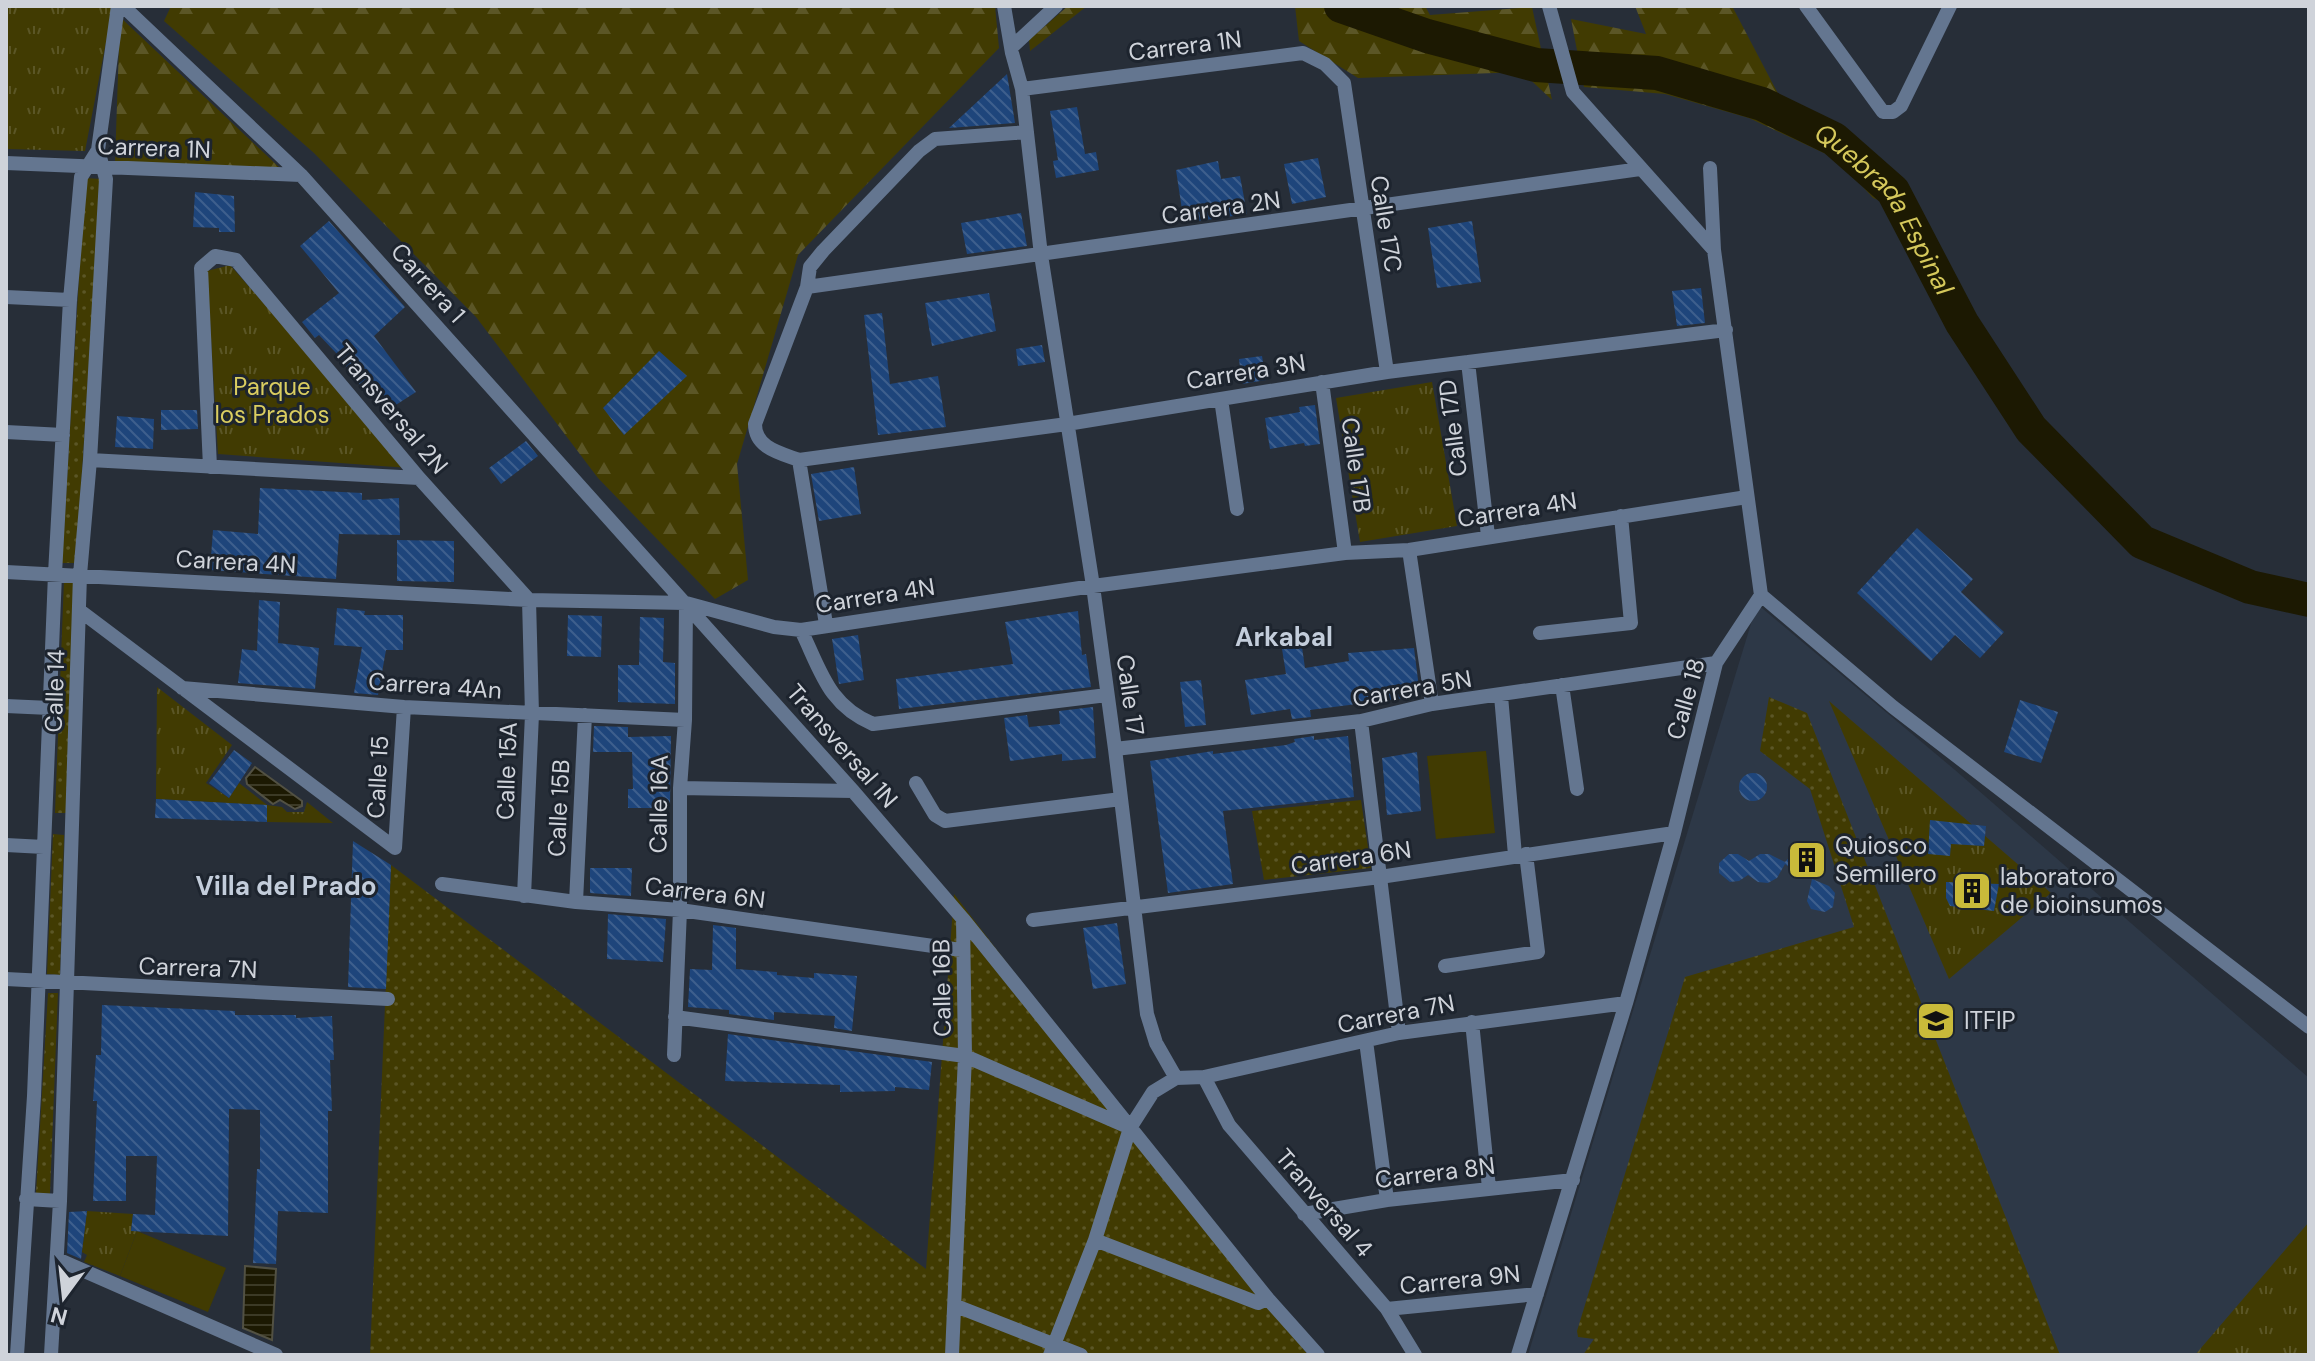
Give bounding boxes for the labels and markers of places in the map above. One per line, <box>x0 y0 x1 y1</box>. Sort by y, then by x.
place label: Quiosco Semillero <box>1835 830 1937 889</box>
building icon: Quiosco Semillero <box>1786 839 1828 881</box>
place label: laboratoro de bioinsumos <box>2000 861 2163 920</box>
building icon: laboratoro de bioinsumos <box>1951 870 1993 912</box>
school or university icon: ITFIP <box>1915 1000 1957 1042</box>
place label: ITFIP <box>1964 1005 2016 1036</box>

